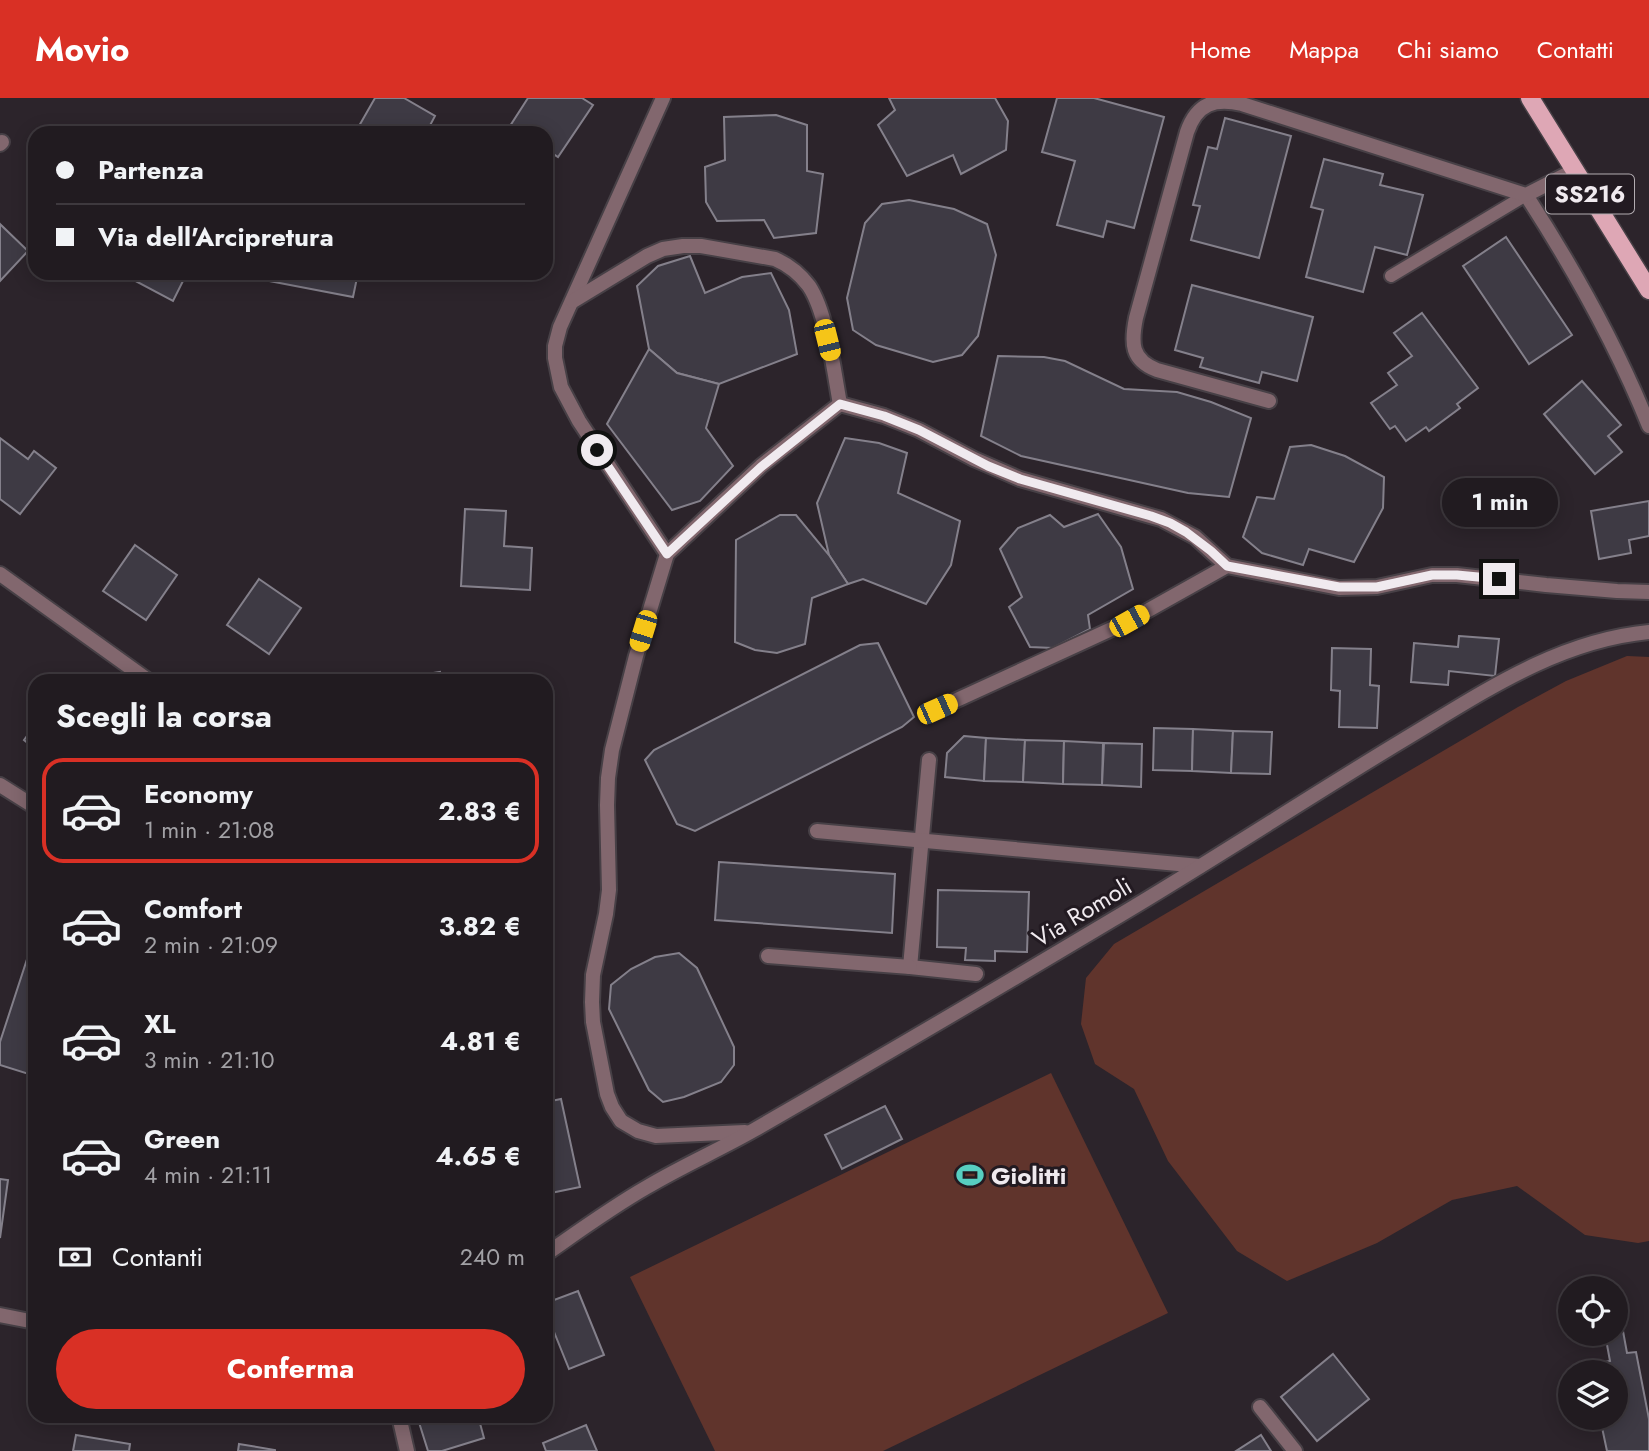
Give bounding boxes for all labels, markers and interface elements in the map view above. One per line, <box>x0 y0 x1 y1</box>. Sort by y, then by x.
text: Movio <box>35 26 129 73</box>
text: Home <box>1190 32 1251 67</box>
text: Mappa <box>1289 32 1359 67</box>
text: Chi siamo <box>1397 32 1499 67</box>
text: Contatti <box>1537 32 1614 67</box>
text: Partenza <box>98 151 204 189</box>
road number: SS216 <box>1546 174 1634 214</box>
text: Via dell'Arcipretura <box>98 218 334 256</box>
car <box>812 317 843 363</box>
route start <box>581 434 613 466</box>
callout: 1 min <box>1441 477 1557 526</box>
text: 1 min <box>1471 485 1529 519</box>
route end <box>1483 563 1515 595</box>
car <box>1106 602 1153 640</box>
car <box>627 608 660 654</box>
car <box>914 691 961 727</box>
text: Scegli la corsa <box>56 693 272 739</box>
text: Economy <box>144 775 253 813</box>
icon: car <box>60 779 123 842</box>
text: 2.83 € <box>438 792 521 830</box>
text: 1 min · 21:08 <box>144 813 275 847</box>
street label: Via Romoli <box>1025 868 1139 956</box>
text: Comfort <box>144 890 242 928</box>
icon: car <box>60 894 123 957</box>
text: 3.82 € <box>439 907 521 945</box>
text: 2 min · 21:09 <box>144 928 278 962</box>
text: XL <box>144 1005 176 1043</box>
icon: car <box>60 1009 123 1072</box>
text: 4.81 € <box>440 1022 521 1060</box>
text: 3 min · 21:10 <box>144 1043 275 1077</box>
text: Green <box>144 1120 220 1158</box>
icon: car <box>60 1124 123 1187</box>
text: 4.65 € <box>435 1137 521 1175</box>
text: 4 min · 21:11 <box>144 1158 272 1192</box>
place label: Giolitti <box>991 1158 1066 1193</box>
sports icon: Giolitti <box>955 1160 985 1190</box>
icon: cash <box>56 1238 94 1276</box>
text: Contanti <box>112 1238 203 1276</box>
text: 240 m <box>460 1240 525 1274</box>
map controls <box>1558 1276 1628 1430</box>
button: locate <box>1558 1276 1628 1346</box>
button: Conferma <box>56 1329 525 1409</box>
button: layers <box>1558 1360 1628 1430</box>

